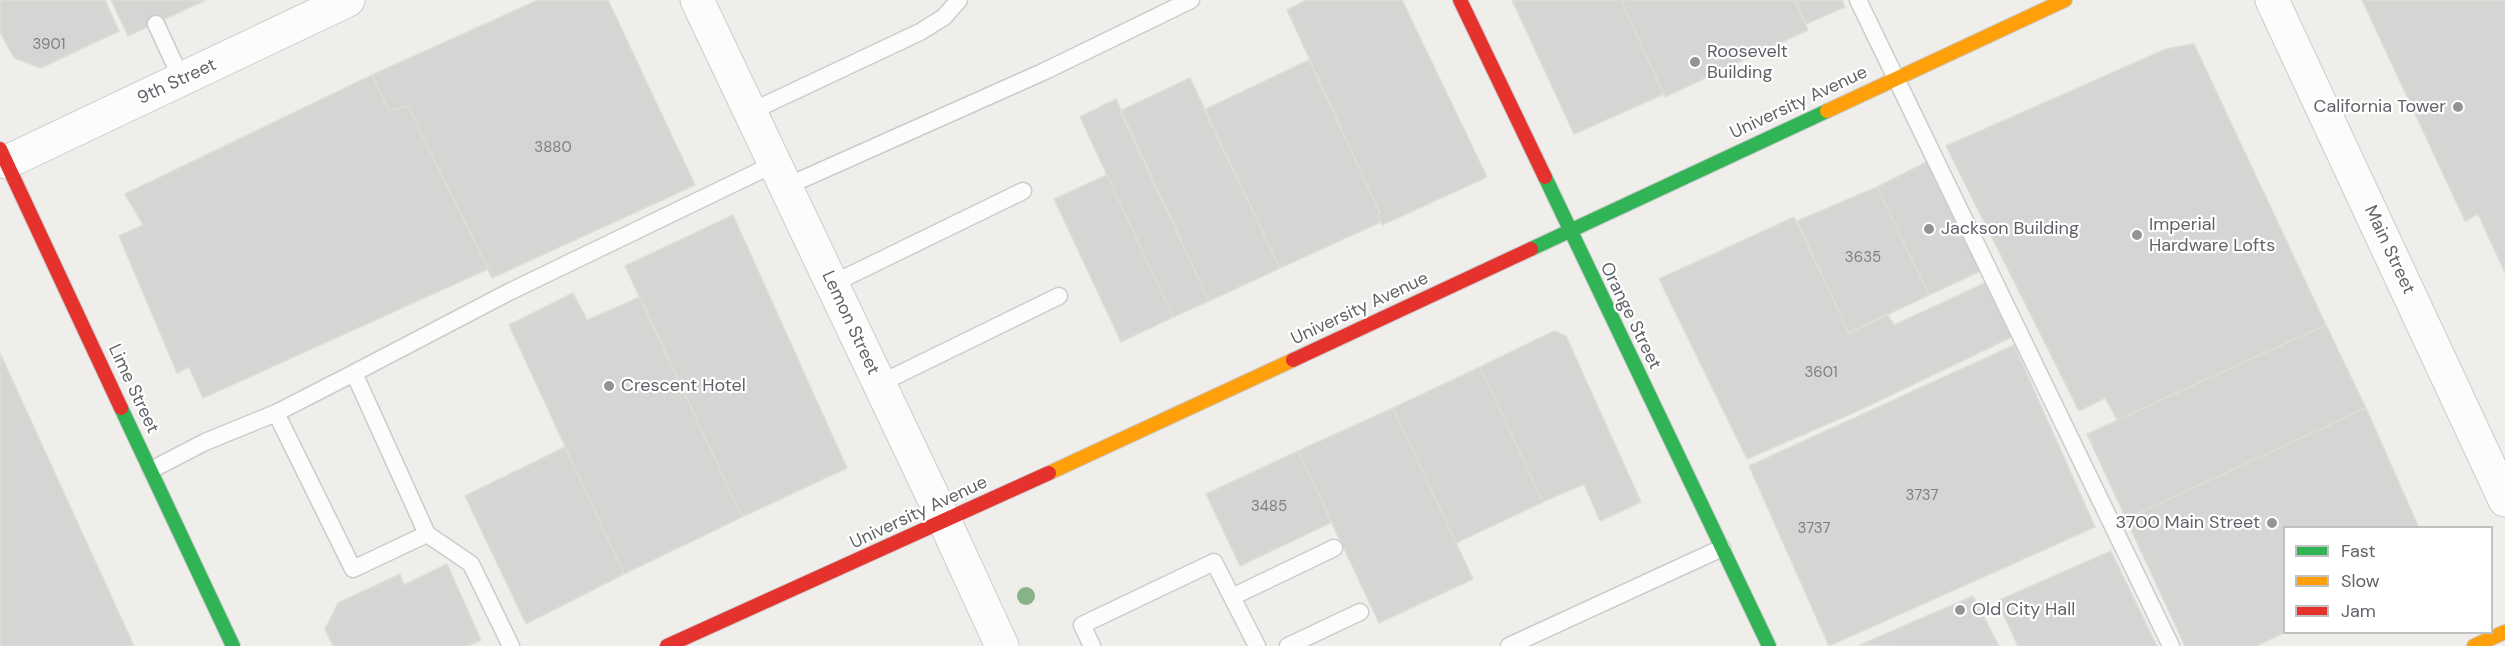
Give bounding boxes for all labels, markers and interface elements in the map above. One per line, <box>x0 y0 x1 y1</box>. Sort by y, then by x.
house number: 3901 <box>33 36 65 54</box>
place label: Roosevelt Building <box>1707 41 1788 84</box>
street label: 9th Street <box>134 54 220 110</box>
marker: Roosevelt Building <box>1688 55 1702 69</box>
street label: University Avenue <box>1727 62 1871 144</box>
place label: California Tower <box>2314 96 2446 118</box>
marker: California Tower <box>2451 100 2465 114</box>
house number: 3880 <box>534 139 572 157</box>
street label: Main Street <box>2359 202 2419 298</box>
place label: Imperial Hardware Lofts <box>2149 214 2275 256</box>
place label: Jackson Building <box>1941 218 2079 240</box>
marker: Jackson Building <box>1922 222 1936 236</box>
marker: Imperial Hardware Lofts <box>2130 228 2144 242</box>
house number: 3635 <box>1845 249 1881 267</box>
street label: Orange Street <box>1595 259 1665 373</box>
street label: Lemon Street <box>817 268 883 378</box>
street label: University Avenue <box>1288 268 1432 350</box>
street label: Lime Street <box>103 341 163 437</box>
house number: 3601 <box>1804 364 1838 382</box>
place label: Crescent Hotel <box>621 375 746 397</box>
marker: Crescent Hotel <box>602 379 616 393</box>
street label: University Avenue <box>847 472 991 554</box>
house number: 3737 <box>1906 487 1938 505</box>
house number: 3485 <box>1251 498 1287 516</box>
place label: 3700 Main Street <box>2116 512 2260 534</box>
marker: 3700 Main Street <box>2265 516 2279 530</box>
house number: 3737 <box>1798 520 1830 538</box>
legend <box>2283 526 2493 634</box>
text: Fast <box>2341 539 2376 563</box>
text: Slow <box>2341 569 2380 593</box>
place label: Old City Hall <box>1972 599 2075 621</box>
text: Jam <box>2341 599 2376 623</box>
marker: Old City Hall <box>1953 603 1967 617</box>

